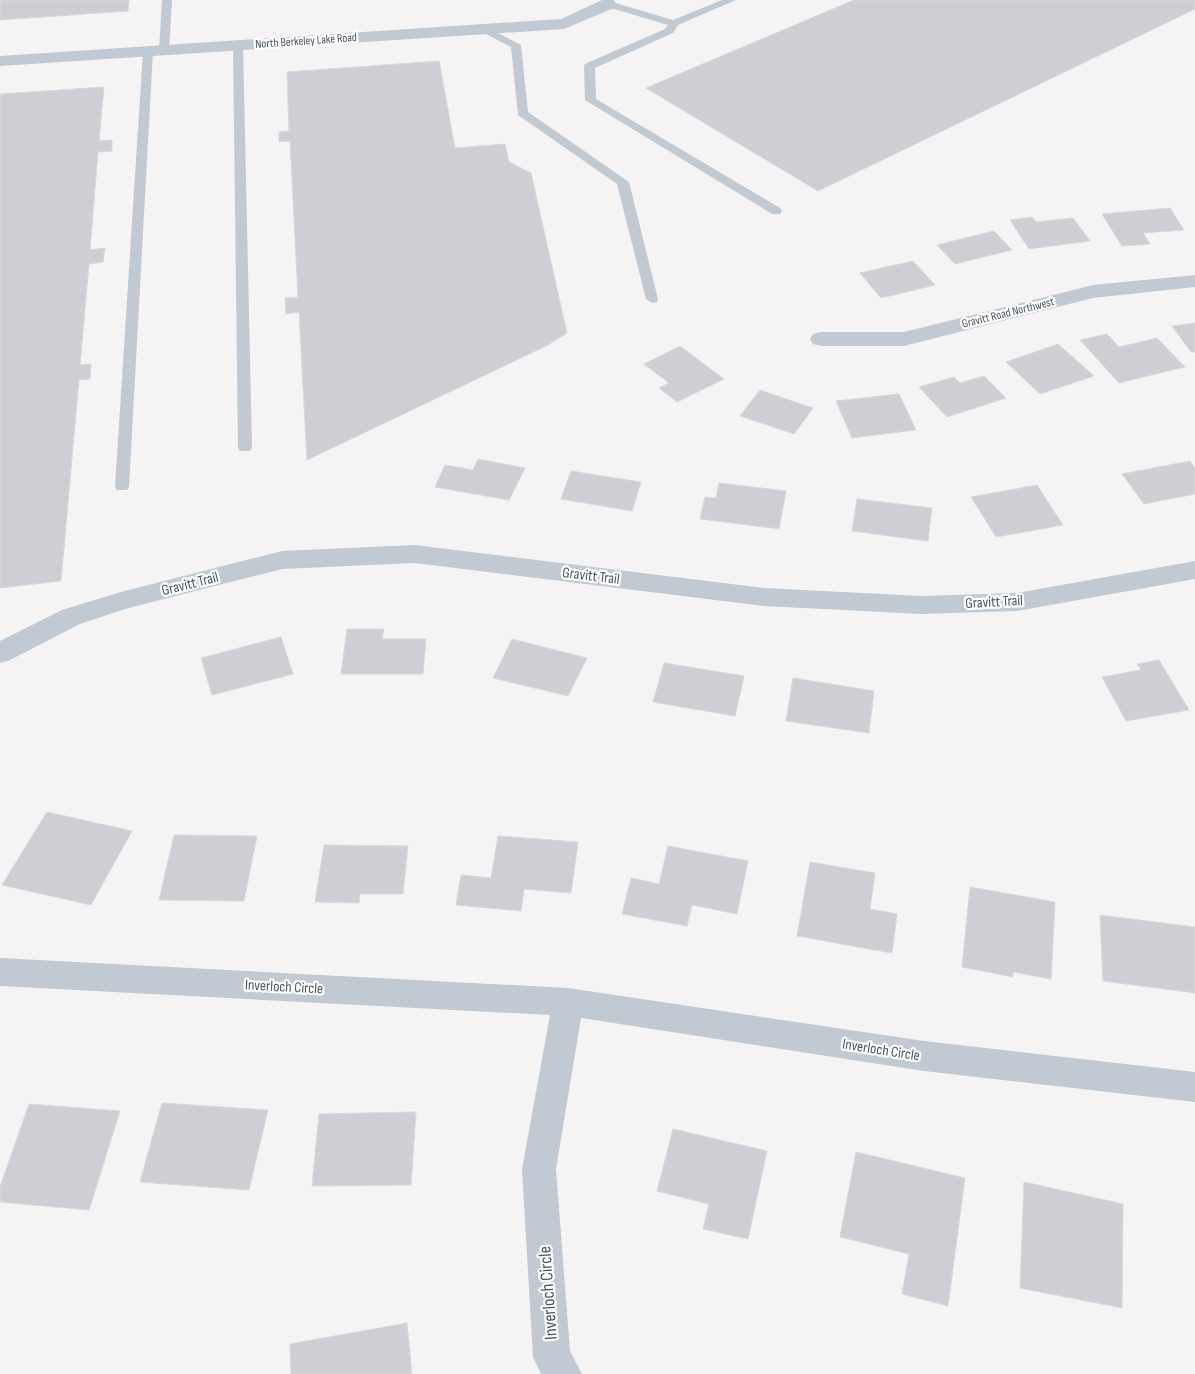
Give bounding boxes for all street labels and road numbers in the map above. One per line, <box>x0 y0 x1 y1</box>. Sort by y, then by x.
street label: North Berkeley Lake Road <box>255 30 357 52</box>
street label: Gravitt Road Northwest <box>960 294 1056 332</box>
street label: Gravitt Trail <box>561 563 621 589</box>
street label: Gravitt Trail <box>160 568 220 600</box>
street label: Gravitt Trail <box>965 591 1023 613</box>
street label: Inverloch Circle <box>244 975 324 999</box>
street label: Inverloch Circle <box>841 1035 921 1065</box>
street label: Inverloch Circle <box>534 1245 562 1341</box>

